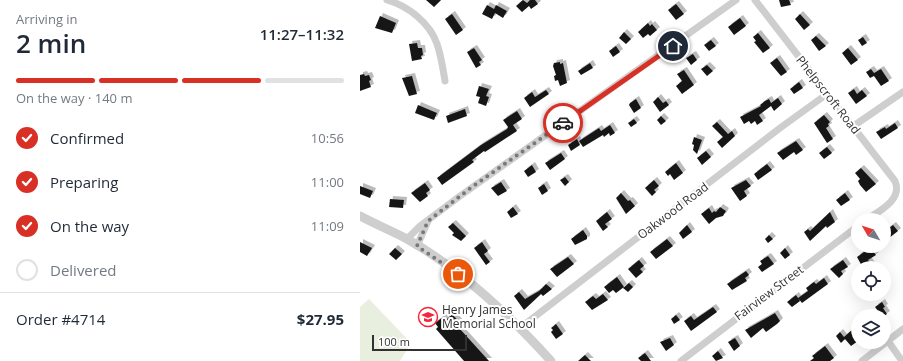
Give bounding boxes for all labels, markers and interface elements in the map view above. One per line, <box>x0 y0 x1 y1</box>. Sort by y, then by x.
text: Arriving in <box>16 10 78 28</box>
text: 11:27–11:32 <box>260 24 344 44</box>
text: 2 min <box>16 25 86 61</box>
pin <box>656 29 690 63</box>
icon: home <box>662 35 684 57</box>
street label: Phelpscroft Road <box>792 52 864 137</box>
text: On the way · 140 m <box>16 89 132 107</box>
courier <box>543 103 583 143</box>
icon: car <box>552 112 574 134</box>
icon: check <box>16 127 38 149</box>
text: Confirmed <box>50 128 124 148</box>
text: 10:56 <box>311 129 344 147</box>
icon: check <box>16 171 38 193</box>
text: Preparing <box>50 172 118 192</box>
text: 11:00 <box>311 173 344 191</box>
street label: Oakwood Road <box>634 178 712 243</box>
north arrow <box>851 213 891 253</box>
map controls <box>851 213 891 349</box>
icon: check <box>16 215 38 237</box>
text: On the way <box>50 216 129 236</box>
text: 11:09 <box>311 217 344 235</box>
pin <box>441 257 475 291</box>
text: Delivered <box>50 260 117 280</box>
street label: Fairview Street <box>731 261 807 324</box>
button: locate <box>851 261 891 301</box>
icon: bag <box>447 263 469 285</box>
place label: Henry James Memorial School <box>442 301 536 332</box>
school or university icon: Henry James Memorial School <box>417 306 439 328</box>
text: Order #4714 <box>16 309 105 329</box>
text: $27.95 <box>297 309 344 329</box>
button: layers <box>851 309 891 349</box>
scale bar <box>372 333 467 352</box>
text: 100 m <box>378 334 410 349</box>

